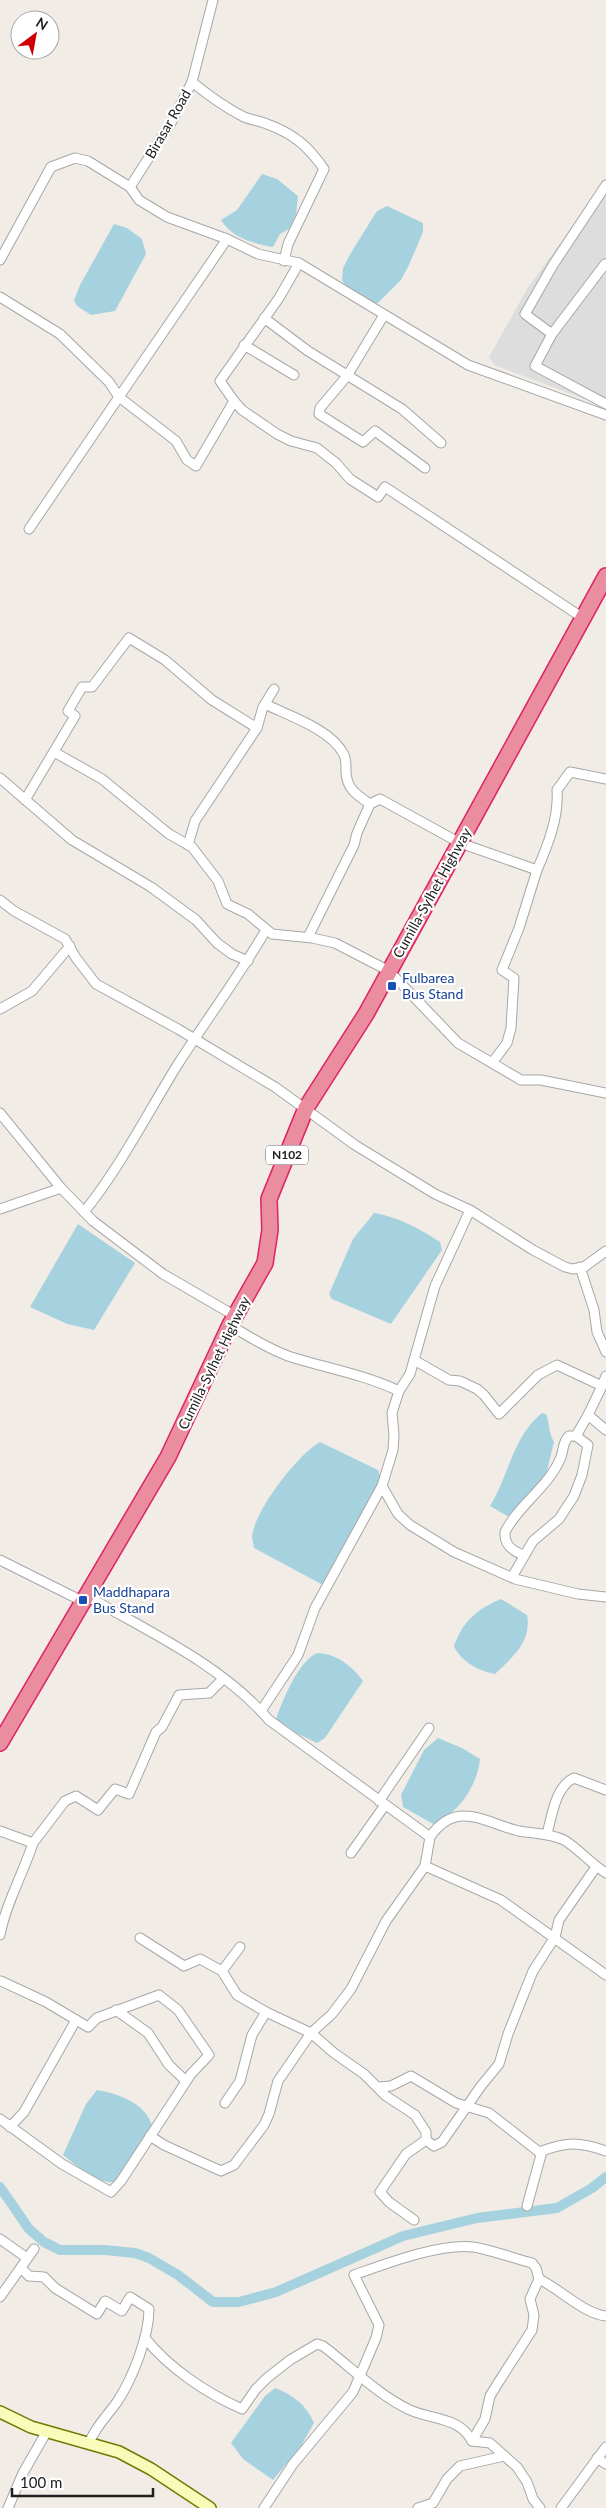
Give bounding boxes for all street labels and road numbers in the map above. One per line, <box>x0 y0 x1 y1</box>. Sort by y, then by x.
street label: Birasar Road <box>141 86 194 161</box>
street label: Cumilla-Sylhet Highway <box>389 824 475 961</box>
road number: N102 <box>266 1146 308 1164</box>
street label: Cumilla-Sylhet Highway <box>174 1293 254 1432</box>

